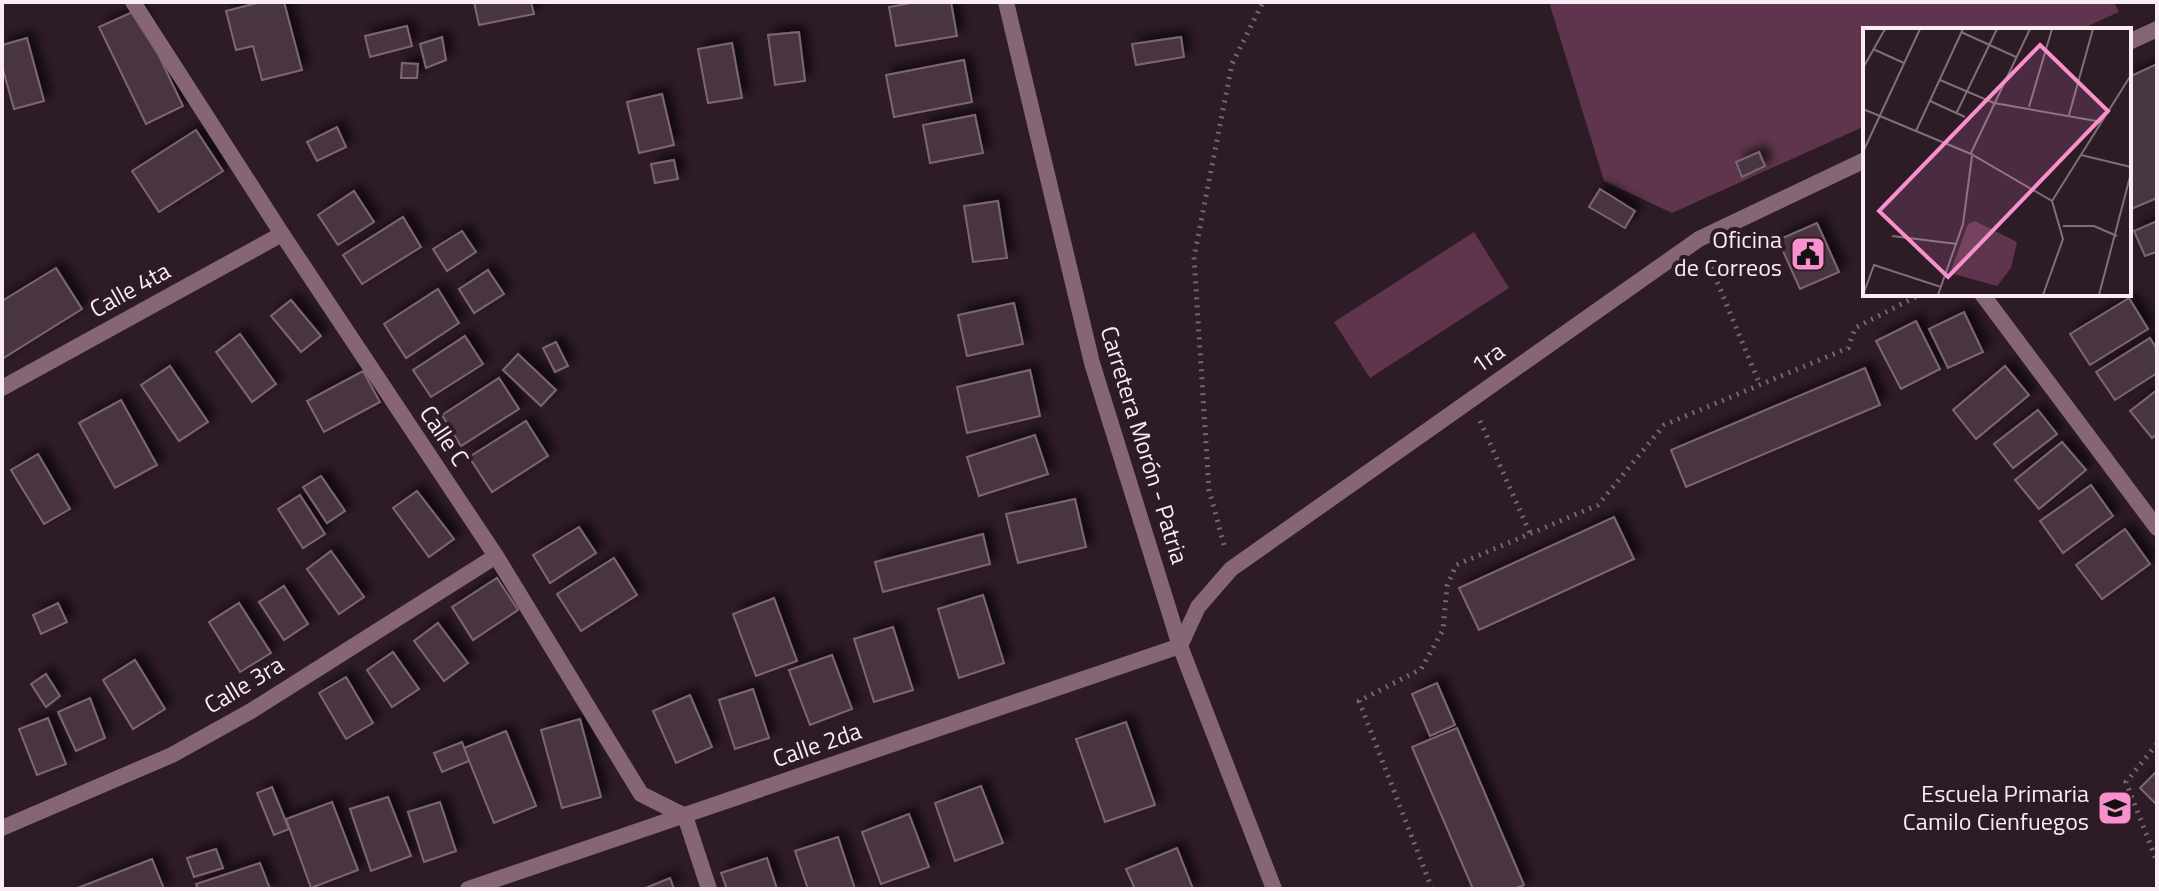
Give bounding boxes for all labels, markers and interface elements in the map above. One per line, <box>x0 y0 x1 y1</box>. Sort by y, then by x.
inset map <box>1863 28 2131 296</box>
place label: Oficina de Correos <box>1674 221 1782 285</box>
public building icon: Oficina de Correos <box>1789 235 1827 273</box>
street label: Calle 4ta <box>83 252 176 326</box>
street label: Carretera Morón - Patria <box>1092 321 1198 568</box>
street label: 1ra <box>1463 333 1512 382</box>
street label: Calle C <box>411 398 478 473</box>
street label: Calle 3ra <box>197 646 290 722</box>
street label: Calle 2da <box>767 712 866 776</box>
place label: Escuela Primaria Camilo Cienfuegos <box>1903 775 2089 839</box>
school or university icon: Escuela Primaria Camilo Cienfuegos <box>2096 789 2134 827</box>

